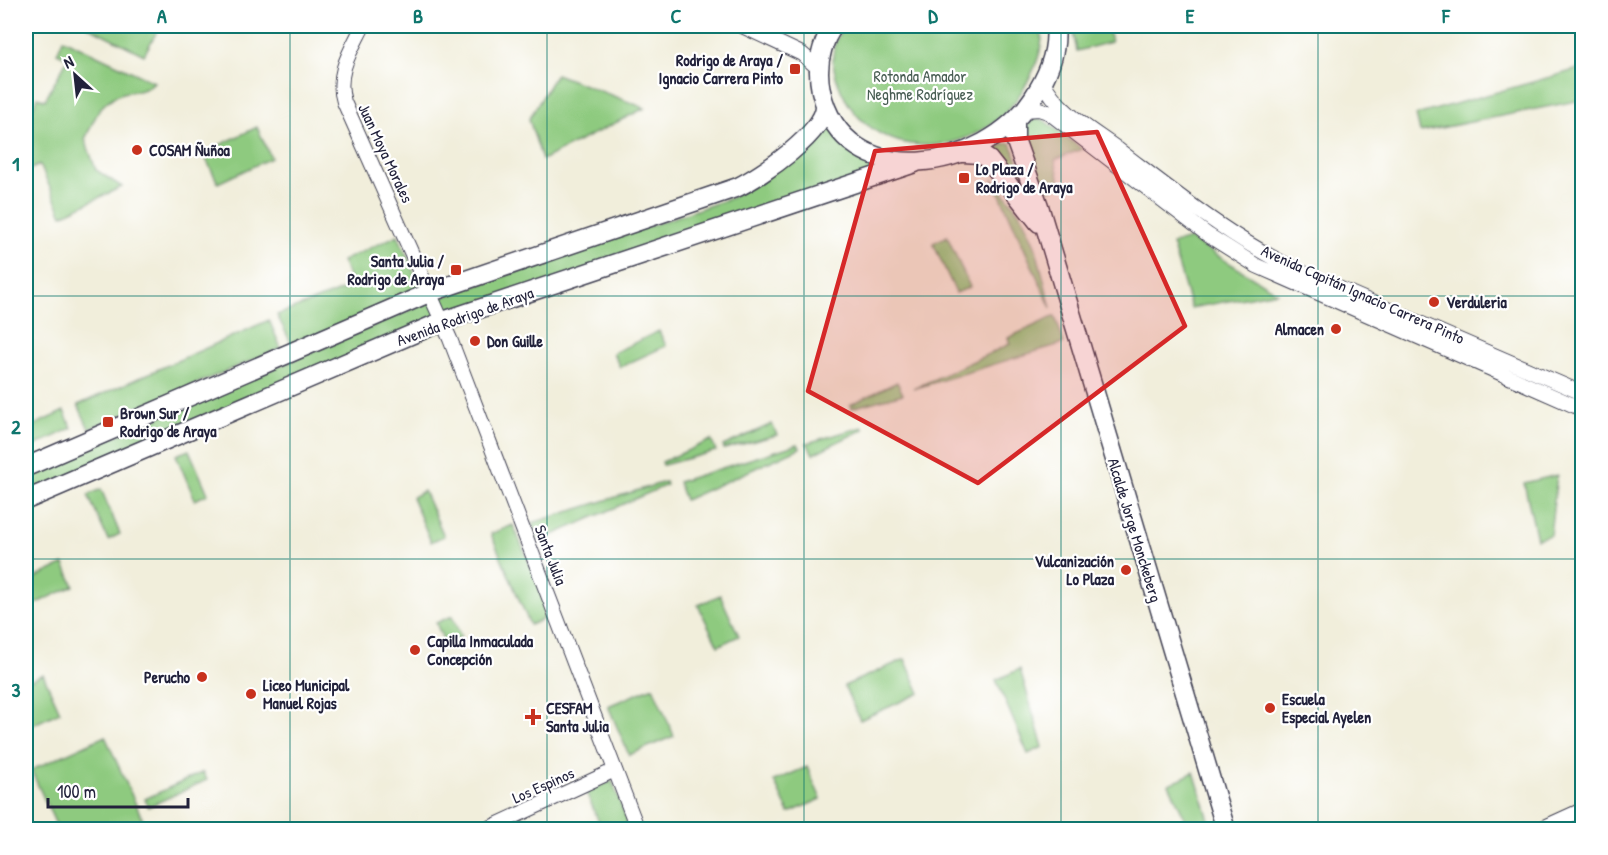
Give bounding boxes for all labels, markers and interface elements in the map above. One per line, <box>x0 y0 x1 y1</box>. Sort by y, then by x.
text: A <box>157 2 167 29</box>
text: B <box>413 2 423 29</box>
text: C <box>671 2 682 29</box>
text: D <box>928 2 938 29</box>
text: E <box>1186 2 1195 29</box>
text: F <box>1441 2 1451 29</box>
north arrow <box>45 45 105 105</box>
place label: Rodrigo de Araya / Ignacio Carrera Pinto <box>658 49 784 90</box>
text: N <box>59 50 77 73</box>
marker: Rodrigo de Araya / Ignacio Carrera Pinto <box>788 62 802 76</box>
park label: Rotonda Amador Neghme Rodríguez <box>867 65 973 105</box>
street label: Juan Moya Morales <box>353 100 419 206</box>
place label: COSAM Ñuñoa <box>149 139 231 161</box>
marker: COSAM Ñuñoa <box>130 143 144 157</box>
text: 1 <box>12 150 20 177</box>
place label: Lo Plaza / Rodrigo de Araya <box>976 158 1073 199</box>
marker: Lo Plaza / Rodrigo de Araya <box>957 171 971 185</box>
street label: Avenida Capitán Ignacio Carrera Pinto <box>1258 239 1469 349</box>
place label: Santa Julia / Rodrigo de Araya <box>347 250 445 291</box>
marker: Santa Julia / Rodrigo de Araya <box>449 263 463 277</box>
street label: Avenida Rodrigo de Araya <box>394 281 536 351</box>
place label: Verduleria <box>1446 291 1508 313</box>
marker: Verduleria <box>1427 295 1441 309</box>
place label: Almacen <box>1275 318 1324 340</box>
marker: Almacen <box>1329 322 1343 336</box>
place label: Don Guille <box>487 330 544 352</box>
marker: Don Guille <box>468 334 482 348</box>
place label: Brown Sur / Rodrigo de Araya <box>120 402 217 443</box>
text: 2 <box>11 413 21 440</box>
marker: Brown Sur / Rodrigo de Araya <box>101 415 115 429</box>
street label: Alcalde Jorge Monckeberg <box>1103 455 1167 605</box>
street label: Santa Julia <box>529 522 573 588</box>
place label: Vulcanización Lo Plaza <box>1034 550 1115 590</box>
marker: Vulcanización Lo Plaza <box>1119 563 1133 577</box>
place label: Capilla Inmaculada Concepción <box>427 630 534 671</box>
marker: Capilla Inmaculada Concepción <box>408 643 422 657</box>
place label: Perucho <box>144 666 191 688</box>
marker: Perucho <box>195 670 209 684</box>
place label: Liceo Municipal Manuel Rojas <box>263 674 350 714</box>
text: 3 <box>12 676 21 703</box>
marker: Liceo Municipal Manuel Rojas <box>244 687 258 701</box>
place label: Escuela Especial Ayelen <box>1282 688 1371 729</box>
place label: CESFAM Santa Julia <box>546 697 609 737</box>
marker: Escuela Especial Ayelen <box>1263 701 1277 715</box>
marker: CESFAM Santa Julia <box>524 708 542 726</box>
street label: Los Espinos <box>508 762 578 808</box>
scale bar <box>48 771 188 809</box>
text: 100 m <box>57 779 96 804</box>

